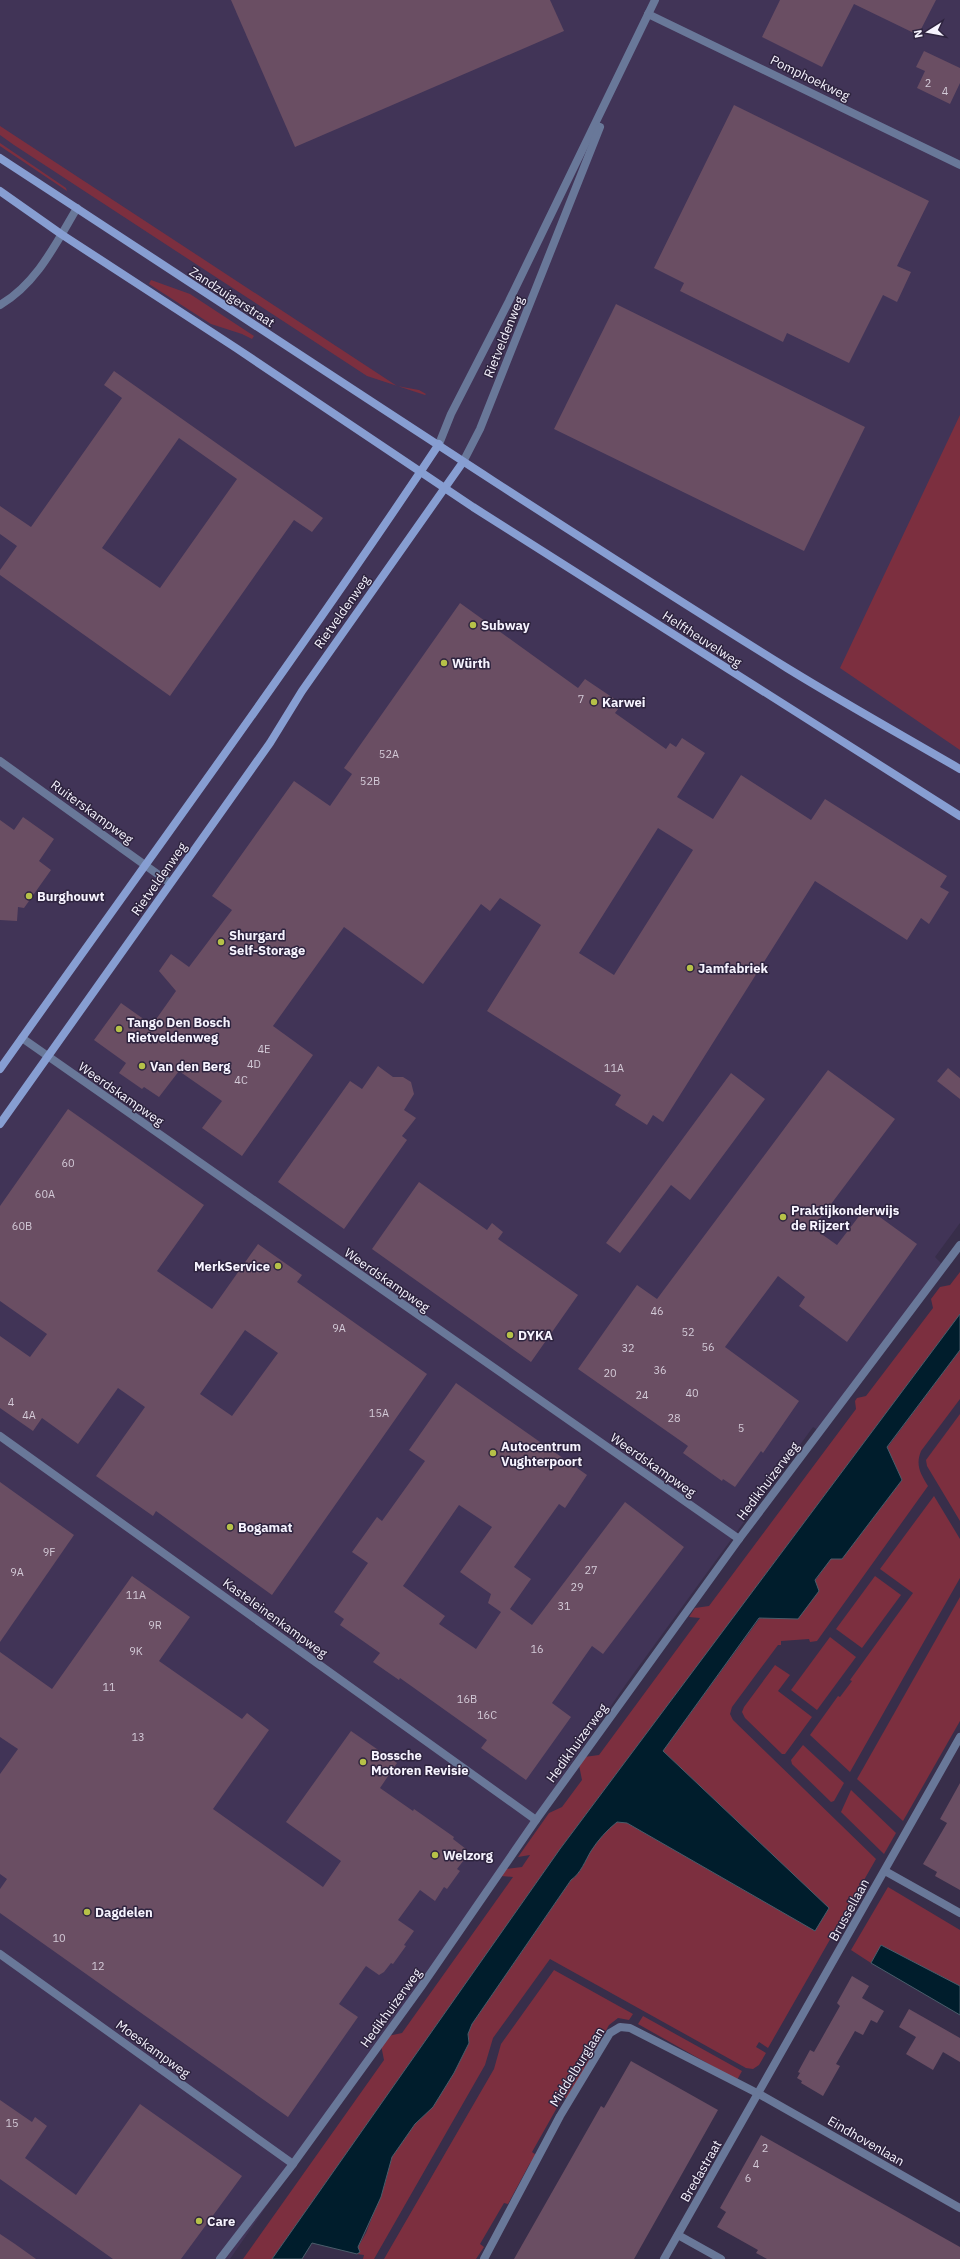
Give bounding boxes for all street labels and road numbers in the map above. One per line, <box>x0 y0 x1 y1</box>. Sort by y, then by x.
street label: Pomphoekweg <box>767 51 853 105</box>
street label: Zandzuigerstraat <box>186 263 278 331</box>
street label: Rietveldenweg <box>480 294 528 380</box>
street label: Rietveldenweg <box>310 572 374 652</box>
street label: Helftheuvelweg <box>659 607 745 671</box>
street label: Ruiterskampweg <box>47 776 137 848</box>
street label: Rietveldenweg <box>127 839 191 919</box>
street label: Weerdskampweg <box>75 1058 167 1130</box>
street label: Weerdskampweg <box>341 1244 433 1316</box>
street label: Weerdskampweg <box>607 1429 699 1501</box>
street label: Hedikhuizerweg <box>733 1438 803 1524</box>
street label: Kasteleinenkampweg <box>219 1574 331 1662</box>
street label: Hedikhuizerweg <box>543 1700 612 1786</box>
street label: Brussellaan <box>825 1876 873 1944</box>
street label: Hedikhuizerweg <box>357 1965 426 2051</box>
street label: Moeskampweg <box>112 2016 194 2082</box>
street label: Middelburglaan <box>546 2024 608 2110</box>
street label: Eindhovenlaan <box>825 2112 907 2170</box>
street label: Bredastraat <box>676 2137 726 2205</box>

